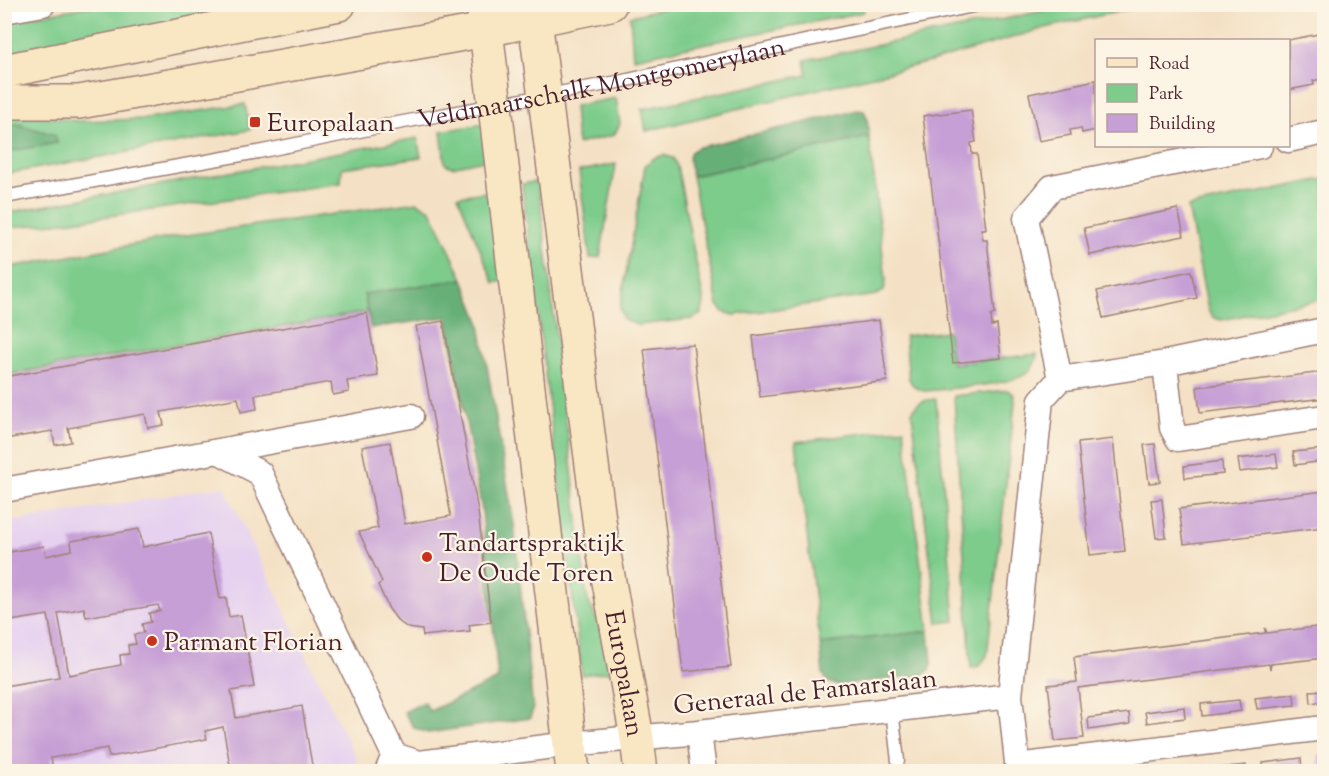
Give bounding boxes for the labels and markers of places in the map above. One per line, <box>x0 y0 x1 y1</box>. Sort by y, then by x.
place label: Europalaan <box>267 106 394 143</box>
marker: Europalaan <box>248 115 262 129</box>
place label: Tandartspraktijk De Oude Toren <box>439 526 625 593</box>
marker: Tandartspraktijk De Oude Toren <box>420 550 434 564</box>
place label: Parmant Florian <box>164 625 343 662</box>
marker: Parmant Florian <box>145 634 159 648</box>

